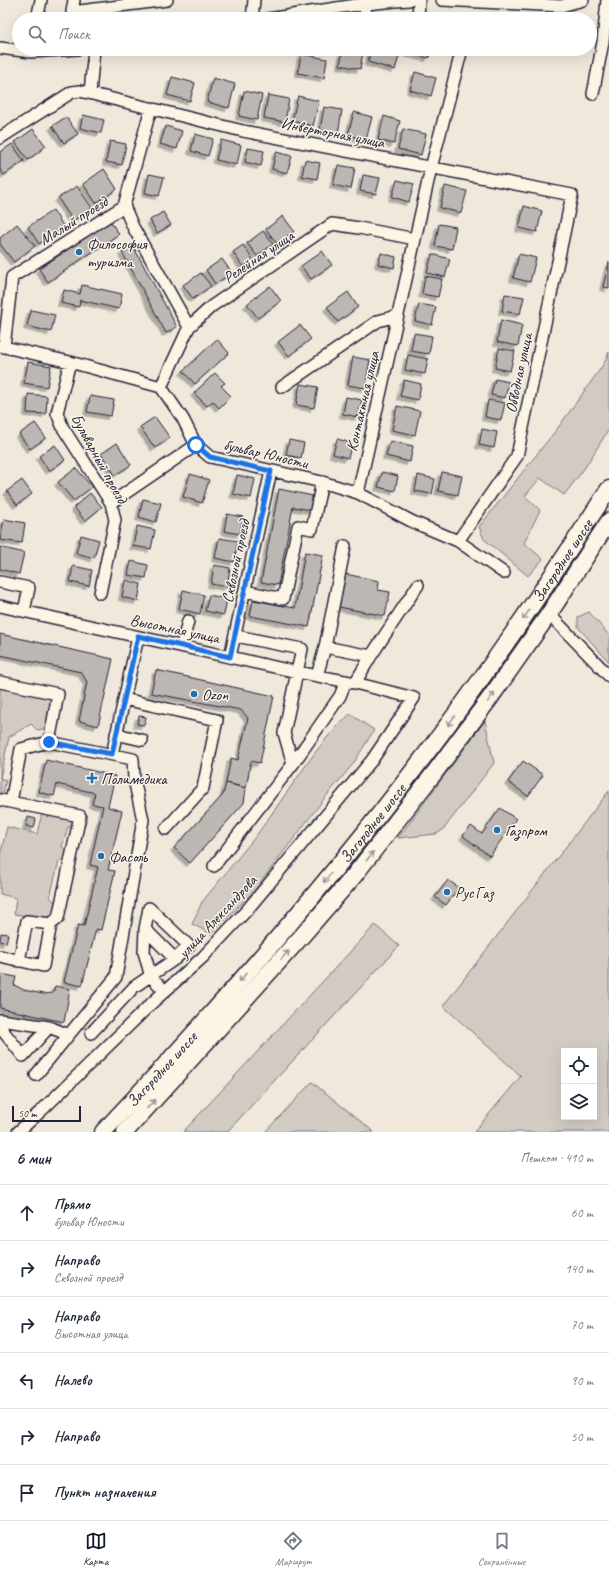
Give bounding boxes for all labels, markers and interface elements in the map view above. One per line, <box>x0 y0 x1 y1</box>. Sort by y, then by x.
search box <box>12 12 597 56</box>
icon: search <box>26 23 48 45</box>
text: Поиск <box>58 25 90 44</box>
street label: Инверторная улица <box>279 113 387 153</box>
street label: Малый проезд <box>36 191 113 250</box>
street label: Релейная улица <box>219 225 299 288</box>
place label: Философия туризма <box>87 234 147 272</box>
marker: Философия туризма <box>74 247 84 257</box>
street label: Обводная улица <box>501 330 537 415</box>
street label: Контактная улица <box>342 348 384 453</box>
street label: Бульварный проезд <box>66 410 133 508</box>
street label: бульвар Юности <box>222 435 311 474</box>
route start <box>187 436 205 454</box>
street label: Загородное шоссе <box>528 514 598 606</box>
street label: Сквозной проезд <box>217 517 255 605</box>
one-way arrow <box>522 609 530 620</box>
street label: Высотная улица <box>128 610 223 649</box>
place label: Ozon <box>202 685 229 705</box>
marker: Ozon <box>189 689 199 699</box>
one-way arrow <box>487 692 495 703</box>
one-way arrow <box>447 716 455 727</box>
route end <box>40 733 58 751</box>
place label: Полимедика <box>101 769 168 789</box>
marker: Полимедика <box>86 772 98 784</box>
street label: Загородное шоссе <box>336 779 412 867</box>
place label: Газпром <box>505 821 548 841</box>
marker: Газпром <box>492 825 502 835</box>
place label: Фасоль <box>109 847 148 867</box>
one-way arrow <box>365 850 374 861</box>
marker: Фасоль <box>96 851 106 861</box>
street label: улица Александрова <box>173 870 262 963</box>
one-way arrow <box>323 873 332 884</box>
place label: РусГаз <box>455 883 494 903</box>
marker: РусГаз <box>442 887 452 897</box>
one-way arrow <box>280 950 290 960</box>
one-way arrow <box>239 972 248 982</box>
street label: Загородное шоссе <box>123 1026 203 1111</box>
map controls <box>561 1048 597 1120</box>
button: locate <box>561 1048 597 1084</box>
button: layers <box>561 1084 597 1120</box>
one-way arrow <box>147 1098 156 1109</box>
scale bar <box>12 1104 81 1123</box>
text: 50 m <box>18 1106 37 1120</box>
text: 6 мин <box>16 1148 51 1169</box>
text: Пешком · 410 m <box>520 1150 593 1166</box>
text: Прямо <box>54 1195 90 1214</box>
icon: ahead <box>16 1202 38 1224</box>
text: 60 m <box>571 1205 593 1221</box>
text: бульвар Юности <box>54 1214 124 1230</box>
text: Направо <box>54 1251 100 1270</box>
icon: right <box>16 1258 38 1280</box>
text: 140 m <box>565 1261 593 1277</box>
text: Сквозной проезд <box>54 1270 122 1286</box>
text: Направо <box>54 1307 100 1326</box>
icon: right <box>16 1314 38 1336</box>
text: 70 m <box>571 1317 593 1333</box>
text: Высотная улица <box>54 1326 128 1342</box>
icon: left <box>16 1370 38 1392</box>
text: Налево <box>54 1371 92 1390</box>
text: 90 m <box>571 1373 593 1389</box>
icon: right <box>16 1426 38 1448</box>
text: Направо <box>54 1427 100 1446</box>
text: 50 m <box>571 1429 593 1445</box>
icon: arrive <box>16 1482 38 1504</box>
text: Пункт назначения <box>54 1483 156 1502</box>
tab: Карта <box>83 1530 108 1568</box>
tab: Маршрут <box>275 1530 311 1568</box>
tab: Сохранённые <box>478 1530 526 1568</box>

